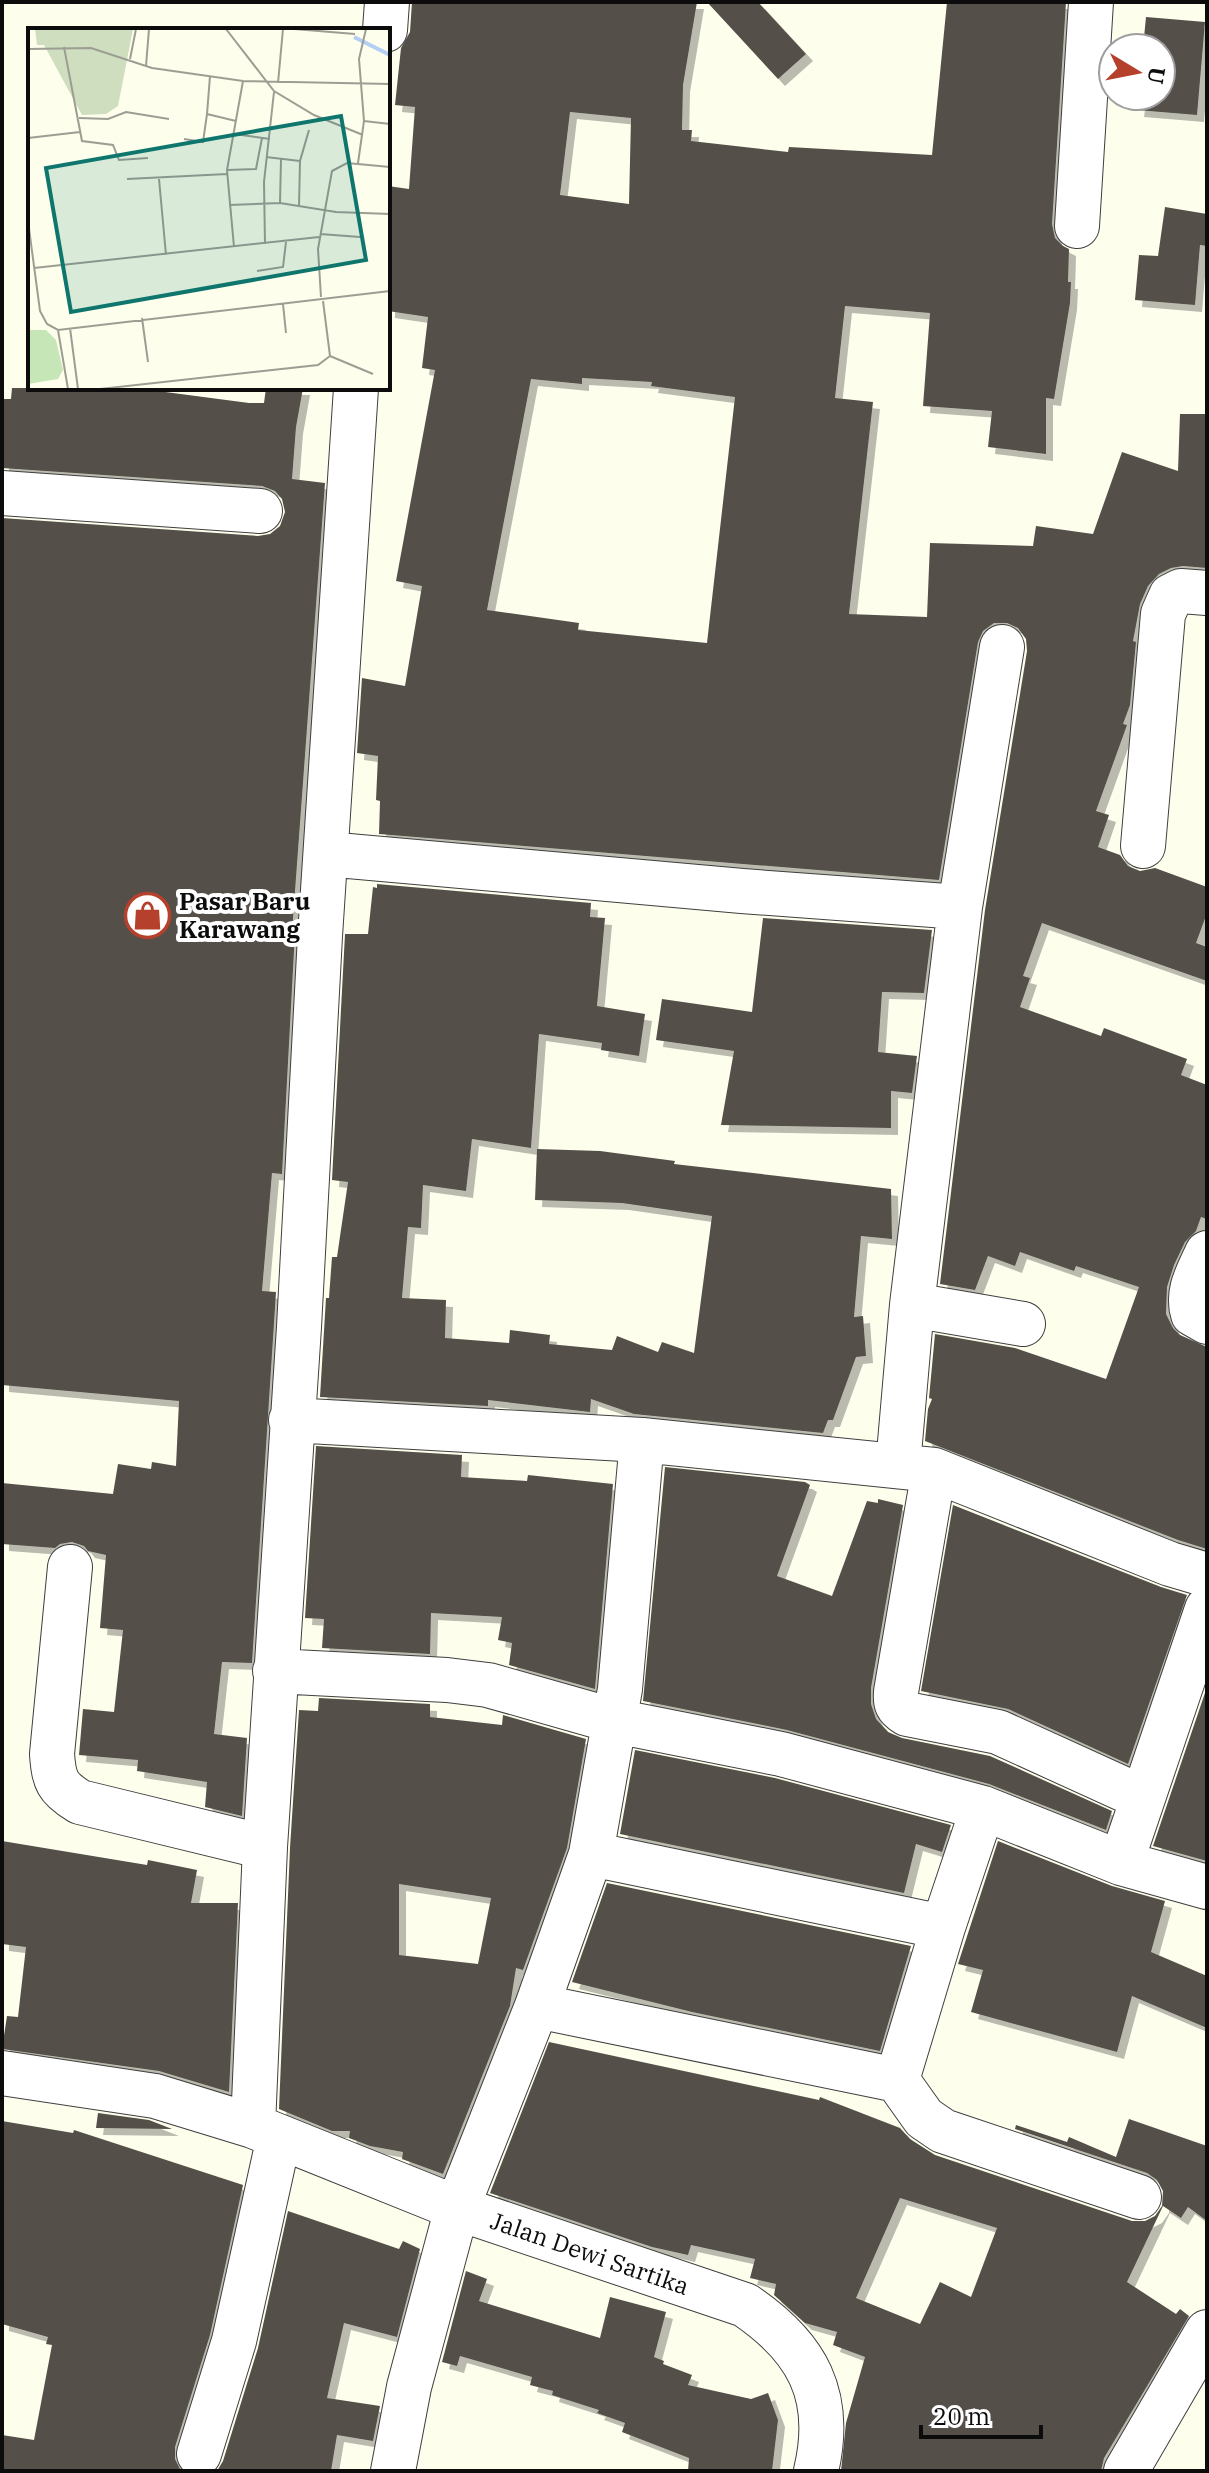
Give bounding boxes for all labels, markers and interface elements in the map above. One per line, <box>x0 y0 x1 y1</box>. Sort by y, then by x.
inset map <box>28 28 390 390</box>
north arrow <box>1097 32 1177 112</box>
text: U <box>1141 65 1173 86</box>
place label: Pasar Baru Karawang <box>179 885 310 945</box>
shop icon: Pasar Baru Karawang <box>124 891 172 939</box>
street label: Jalan Dewi Sartika <box>486 2204 694 2302</box>
scale bar <box>921 2389 1041 2439</box>
text: 20 m <box>933 2400 990 2432</box>

